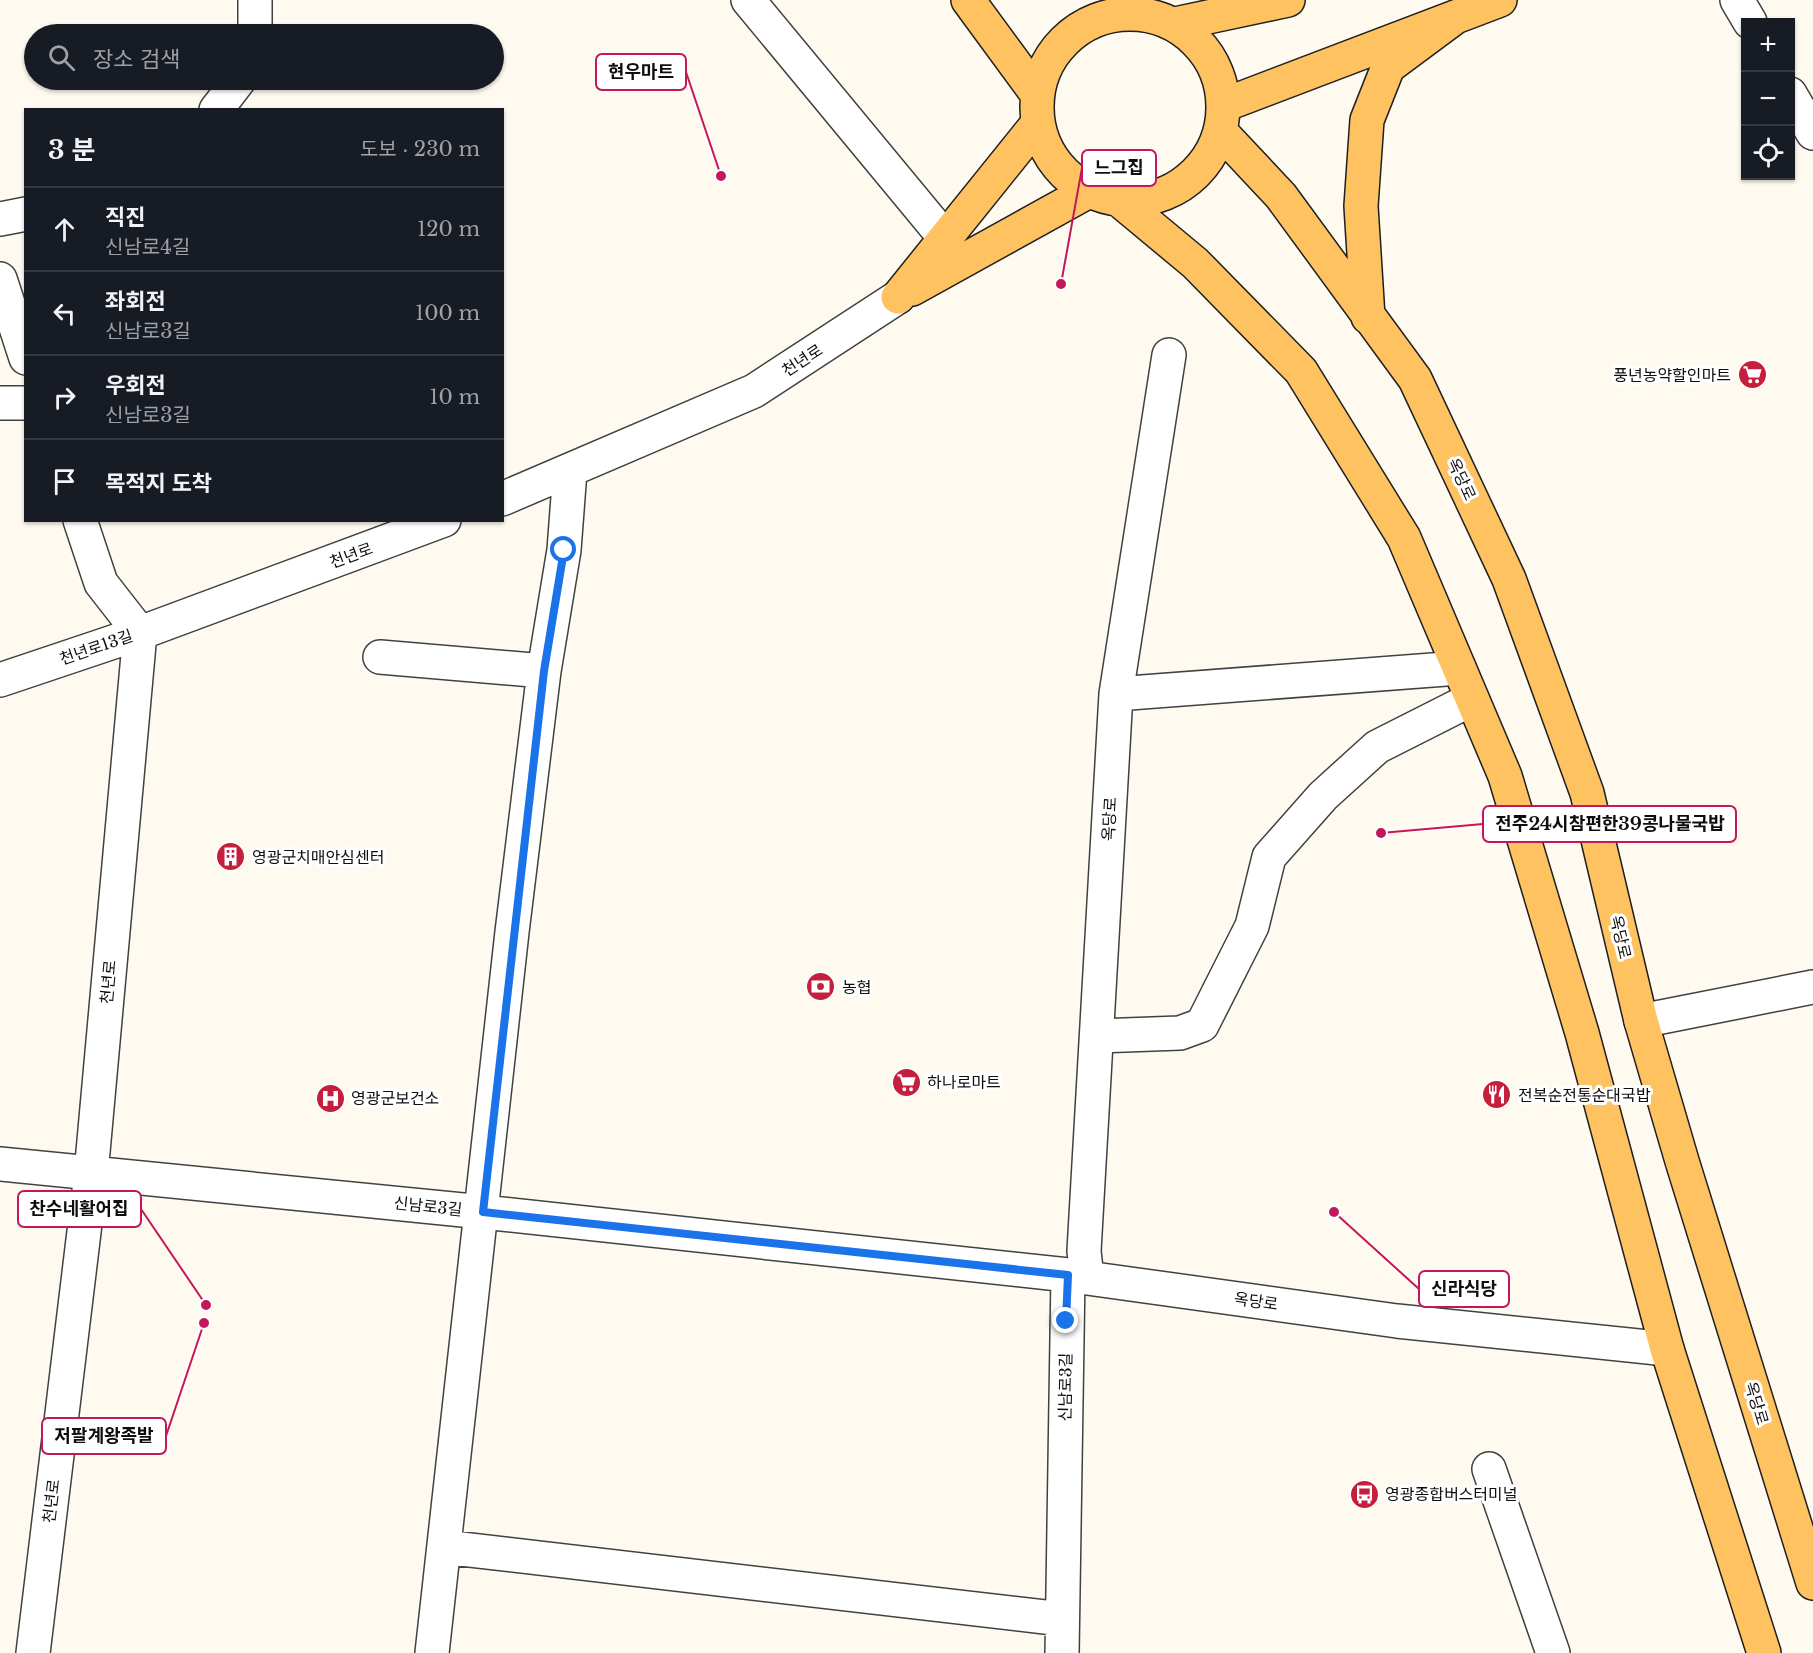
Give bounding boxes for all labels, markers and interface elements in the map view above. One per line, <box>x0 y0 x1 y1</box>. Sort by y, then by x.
map controls <box>1741 18 1795 180</box>
button: + <box>1741 18 1795 72</box>
search box <box>24 24 504 90</box>
icon: search <box>45 41 78 74</box>
text: 장소 검색 <box>93 46 180 73</box>
callout: 현우마트 <box>596 54 686 90</box>
text: 현우마트 <box>608 61 674 83</box>
button: − <box>1741 72 1795 126</box>
button: locate <box>1741 126 1795 180</box>
text: 3 분 <box>48 134 95 166</box>
text: 도보 · 230 m <box>360 137 480 161</box>
callout: 느그집 <box>1082 150 1156 186</box>
text: 느그집 <box>1094 157 1144 179</box>
text: 직진 <box>105 204 145 231</box>
icon: ahead <box>48 213 81 246</box>
text: 120 m <box>417 217 480 241</box>
text: 신남로4길 <box>105 235 190 259</box>
text: 좌회전 <box>105 288 166 315</box>
icon: left <box>48 297 81 330</box>
text: 100 m <box>415 301 480 325</box>
text: 신남로3길 <box>105 319 191 343</box>
street label: 천년로 <box>778 339 826 380</box>
supermarket icon: 풍년농약할인마트 <box>1736 359 1768 391</box>
place label: 풍년농약할인마트 <box>1613 365 1731 385</box>
text: 우회전 <box>105 372 166 399</box>
icon: right <box>48 381 81 414</box>
text: 10 m <box>430 385 480 409</box>
text: 신남로3길 <box>105 403 191 427</box>
street label: 옥당로 <box>1444 455 1481 503</box>
icon: arrive <box>48 465 81 498</box>
text: 목적지 도착 <box>105 470 212 497</box>
route start <box>550 536 576 562</box>
street label: 천년로 <box>327 538 375 572</box>
street label: 천년로13길 <box>57 625 135 669</box>
street label: 옥당로 <box>1098 796 1120 842</box>
callout: 전주24시참편한39콩나물국밥 <box>1483 806 1736 842</box>
text: 전주24시참편한39콩나물국밥 <box>1495 813 1725 835</box>
building icon: 영광군치매안심센터 <box>215 841 247 873</box>
place label: 영광군치매안심센터 <box>252 847 384 867</box>
street label: 옥당로 <box>1606 913 1636 961</box>
street label: 천년로 <box>96 959 120 1005</box>
bank icon: 농협 <box>805 971 837 1003</box>
place label: 농협 <box>842 977 871 997</box>
supermarket icon: 하나로마트 <box>890 1066 922 1098</box>
place label: 하나로마트 <box>927 1072 1001 1092</box>
restaurant icon: 전복순전통순대국밥 <box>1481 1079 1513 1111</box>
hospital icon: 영광군보건소 <box>314 1082 346 1114</box>
place label: 전복순전통순대국밥 <box>1518 1085 1651 1105</box>
place label: 영광군보건소 <box>351 1088 439 1108</box>
callout: 찬수네활어집 <box>18 1191 141 1227</box>
street label: 신남로3길 <box>393 1192 463 1220</box>
text: 찬수네활어집 <box>29 1198 129 1220</box>
callout: 신라식당 <box>1419 1271 1509 1307</box>
text: 신라식당 <box>1431 1278 1497 1300</box>
street label: 옥당로 <box>1233 1288 1280 1314</box>
route end <box>1052 1307 1078 1333</box>
street label: 신남로3길 <box>1054 1352 1076 1422</box>
street label: 옥당로 <box>1741 1379 1773 1427</box>
callout: 저팔계왕족발 <box>42 1418 166 1454</box>
text: 저팔계왕족발 <box>54 1425 154 1447</box>
street label: 천년로 <box>38 1478 64 1524</box>
bus stop icon: 영광종합버스터미널 <box>1348 1478 1380 1510</box>
place label: 영광종합버스터미널 <box>1385 1484 1517 1504</box>

